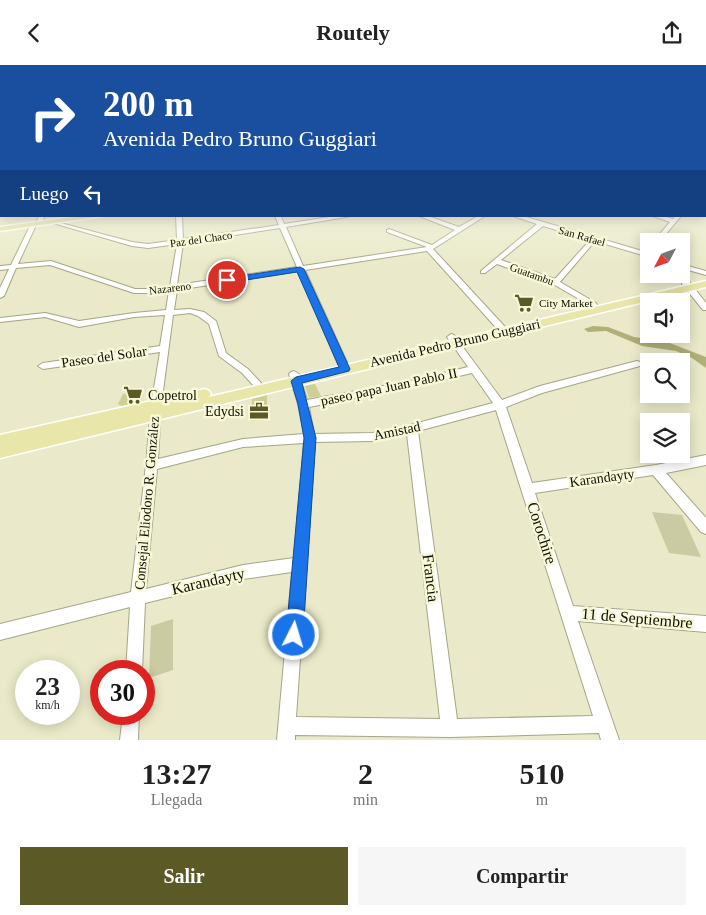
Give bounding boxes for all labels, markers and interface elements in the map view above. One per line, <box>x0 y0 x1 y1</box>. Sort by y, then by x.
icon: back <box>20 19 48 47</box>
icon: share <box>658 19 686 47</box>
text: Routely <box>316 20 390 45</box>
icon: right <box>20 85 85 150</box>
text: 200 m <box>103 85 193 124</box>
text: Avenida Pedro Bruno Guggiari <box>103 126 377 151</box>
icon: left <box>79 180 107 208</box>
text: Luego <box>20 183 69 204</box>
street label: San Rafael <box>557 224 607 248</box>
street label: Paz del Chaco <box>169 229 233 249</box>
north arrow <box>640 233 690 283</box>
map controls <box>640 233 690 463</box>
pin <box>206 259 248 301</box>
street label: Guatambu <box>508 261 556 288</box>
icon: arrive <box>213 266 241 294</box>
street label: Nazareno <box>148 279 192 297</box>
supermarket icon: City Market <box>513 292 535 314</box>
button: sound <box>640 293 690 343</box>
place label: City Market <box>539 297 592 309</box>
street label: Avenida Pedro Bruno Guggiari <box>368 316 542 370</box>
street label: Paseo del Solar <box>60 344 148 370</box>
button: search <box>640 353 690 403</box>
street label: paseo papa Juan Pablo II <box>319 365 459 409</box>
supermarket icon: Copetrol <box>122 384 144 406</box>
place label: Copetrol <box>148 388 197 403</box>
office icon: Edydsi <box>248 400 270 422</box>
place label: Edydsi <box>205 404 244 419</box>
button: layers <box>640 413 690 463</box>
street label: Consejal Eliodoro R. González <box>132 416 162 590</box>
street label: Amistad <box>372 419 422 443</box>
street label: Karandayty <box>569 466 635 490</box>
street label: Corochire <box>524 500 560 566</box>
street label: Francia <box>420 553 442 603</box>
street label: Karandayty <box>170 564 247 599</box>
street label: 11 de Septiembre <box>581 605 693 632</box>
position arrow <box>267 608 319 660</box>
speed limit sign: 30 <box>90 660 155 725</box>
text: 23 <box>35 673 60 700</box>
text: km/h <box>35 698 60 712</box>
text: 13:27 <box>142 757 212 790</box>
text: 2 <box>358 757 373 790</box>
text: 510 <box>519 757 564 790</box>
text: Llegada <box>151 791 202 808</box>
text: min <box>353 791 378 808</box>
text: m <box>536 791 548 808</box>
button: Salir <box>20 847 348 905</box>
button: Compartir <box>358 847 686 905</box>

